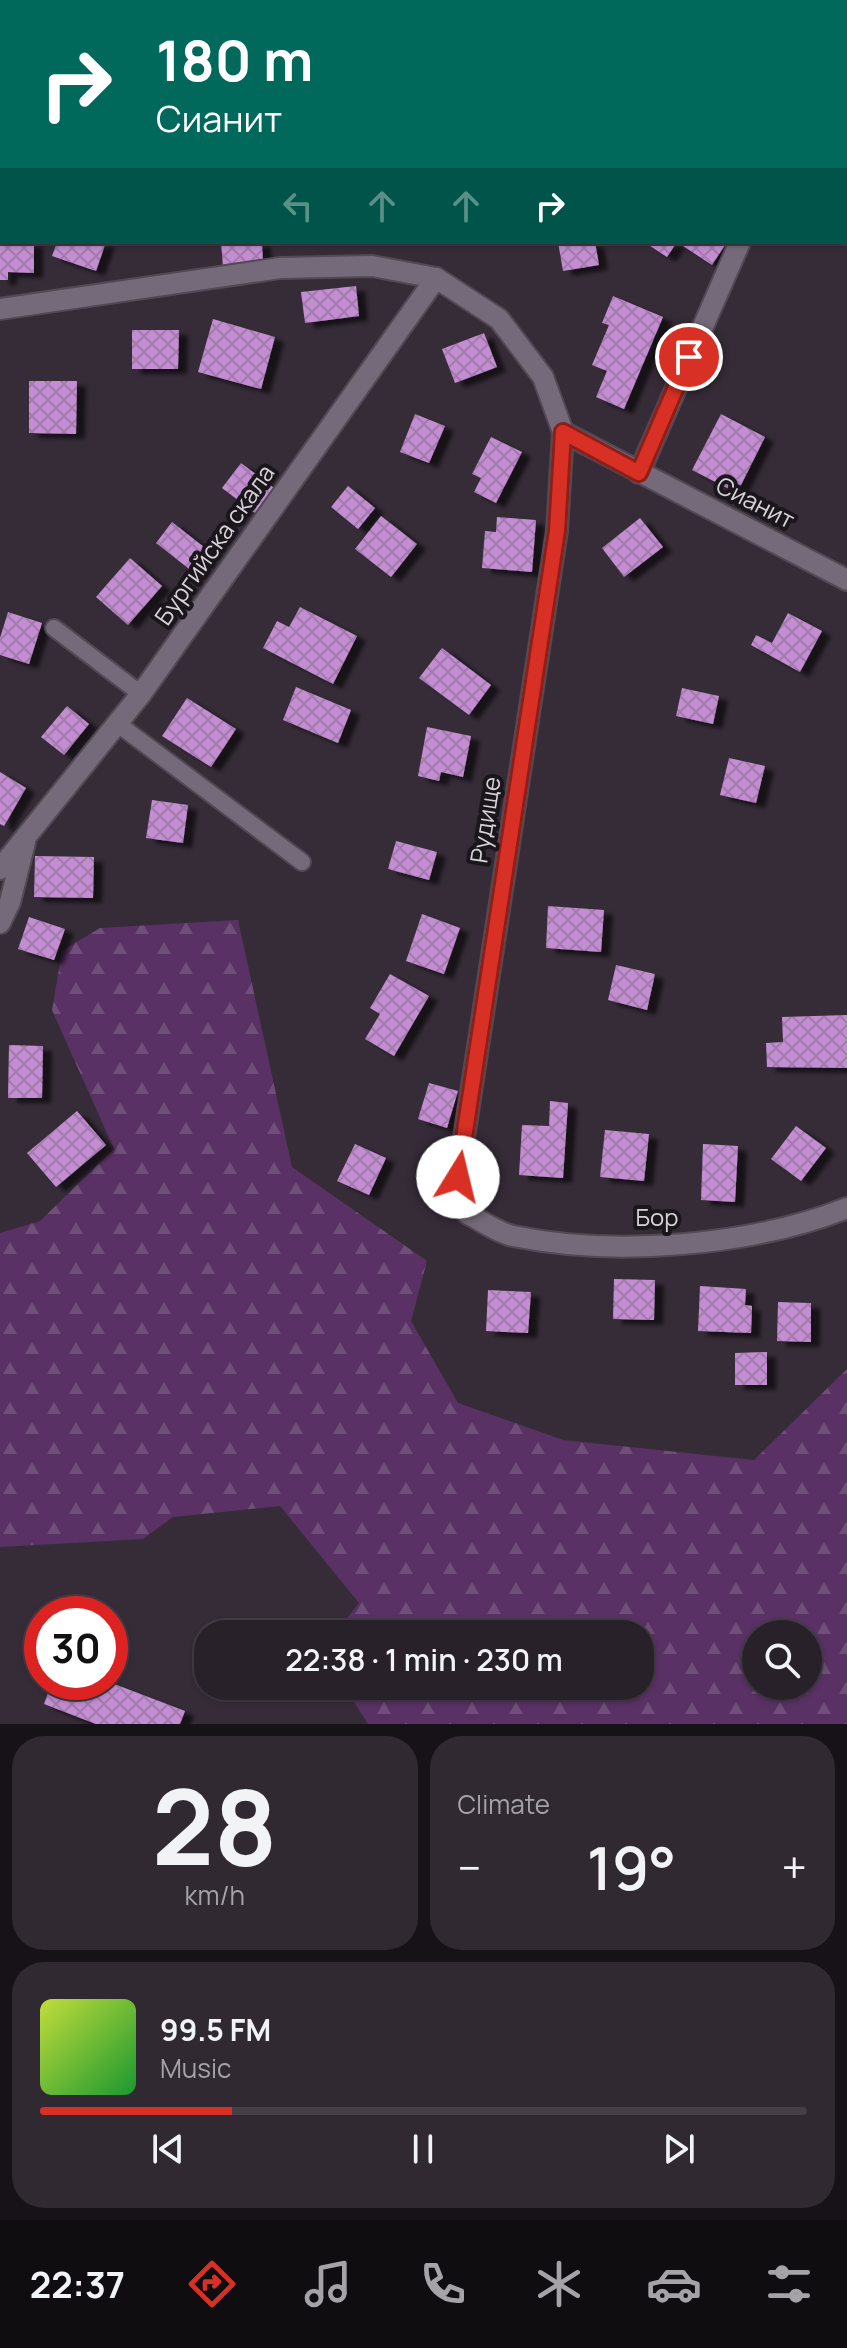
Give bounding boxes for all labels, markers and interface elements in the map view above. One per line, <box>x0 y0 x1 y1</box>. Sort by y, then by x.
text: 180 m <box>156 21 313 98</box>
icon: right <box>24 32 128 136</box>
text: Сианит <box>156 94 282 143</box>
icon: left <box>276 184 320 228</box>
icon: ahead <box>360 184 404 228</box>
icon: ahead <box>444 184 488 228</box>
icon: right <box>528 184 572 228</box>
pin <box>655 323 723 391</box>
icon: arrive <box>667 335 711 379</box>
street label: Бургийска скала <box>146 457 281 631</box>
street label: Сианит <box>711 468 801 535</box>
street label: Рудище <box>461 774 508 865</box>
position arrow <box>416 1135 500 1219</box>
street label: Бор <box>636 1200 678 1233</box>
speed limit sign: 30 <box>24 1596 128 1700</box>
map controls <box>742 1620 822 1700</box>
button: search <box>742 1620 822 1700</box>
text: 22:38 · 1 min · 230 m <box>285 1639 563 1680</box>
text: 28 <box>152 1754 278 1896</box>
text: Climate <box>458 1786 550 1822</box>
text: 19° <box>587 1826 676 1908</box>
text: − <box>458 1837 481 1897</box>
text: + <box>782 1837 807 1897</box>
text: km/h <box>185 1877 245 1913</box>
text: 99.5 FM <box>160 2009 271 2050</box>
text: Music <box>160 2050 231 2086</box>
icon: previous <box>146 2127 190 2171</box>
icon: pause <box>401 2127 445 2171</box>
icon: next <box>657 2127 701 2171</box>
icon: directions <box>184 2256 240 2312</box>
icon: music <box>300 2256 356 2312</box>
icon: phone <box>415 2256 471 2312</box>
icon: climate <box>531 2256 587 2312</box>
icon: car <box>646 2256 702 2312</box>
icon: filters <box>761 2256 817 2312</box>
text: 22:37 <box>30 2260 125 2309</box>

